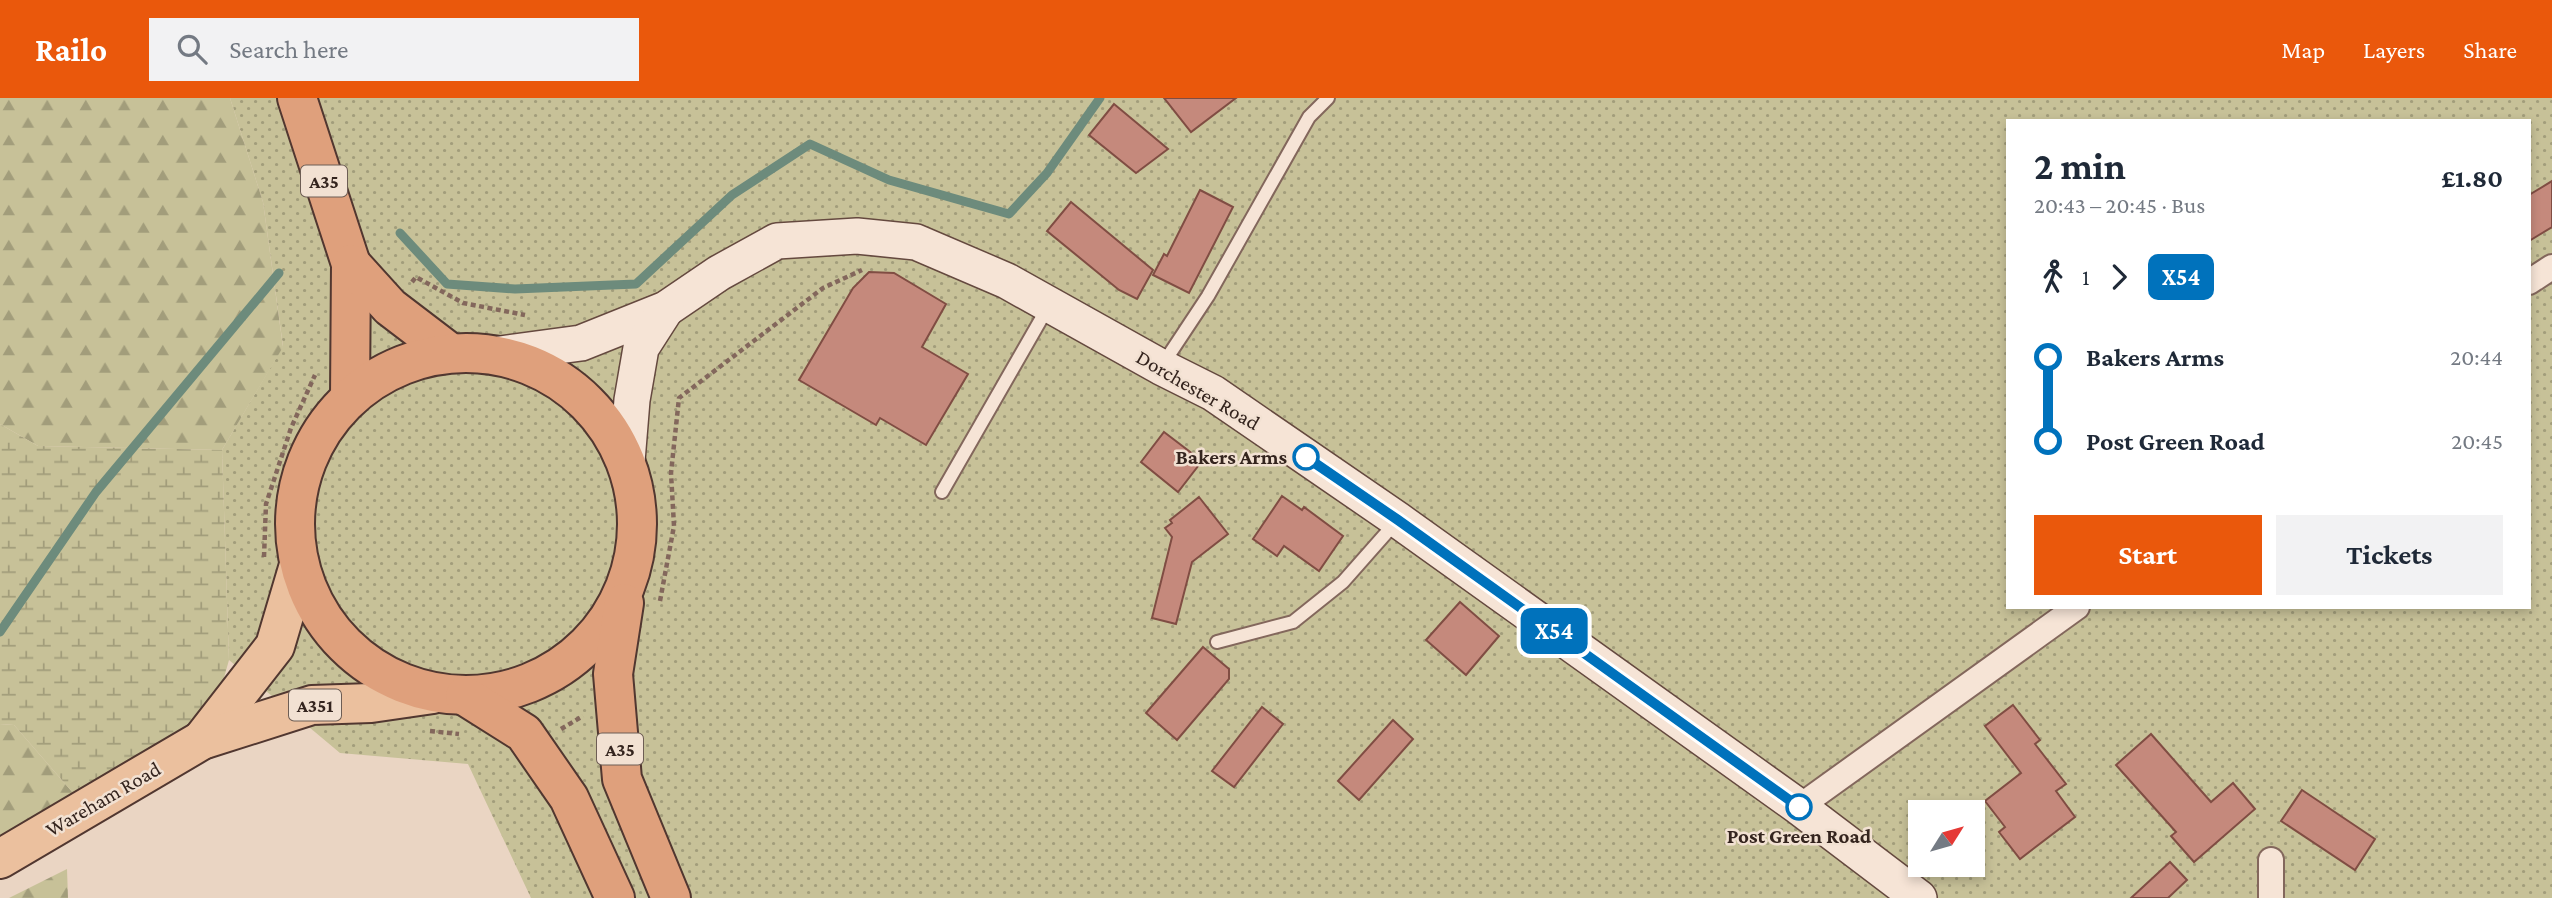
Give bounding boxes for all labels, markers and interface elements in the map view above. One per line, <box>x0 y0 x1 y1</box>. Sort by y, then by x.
search box <box>149 18 639 81</box>
icon: search <box>173 30 211 68</box>
text: Railo <box>35 31 107 68</box>
text: Search here <box>229 35 348 64</box>
text: Map <box>2281 36 2325 63</box>
text: Layers <box>2363 36 2425 63</box>
text: Share <box>2463 36 2517 63</box>
text: 2 min <box>2034 145 2126 187</box>
text: £1.80 <box>2441 164 2503 193</box>
road number: A35 <box>301 166 347 197</box>
text: 20:43 – 20:45 · Bus <box>2034 192 2205 218</box>
icon: walk <box>2034 258 2072 296</box>
icon: forward <box>2100 258 2138 296</box>
text: X54 <box>2162 263 2200 290</box>
text: 1 <box>2082 264 2090 290</box>
text: Bakers Arms <box>2086 343 2224 372</box>
text: 20:44 <box>2450 344 2503 370</box>
street label: Dorchester Road <box>1132 345 1264 435</box>
text: Post Green Road <box>2086 427 2265 456</box>
text: 20:45 <box>2451 428 2503 454</box>
marker: Bakers Arms <box>1293 444 1319 470</box>
place label: Bakers Arms <box>1176 445 1287 469</box>
button: Start <box>2034 515 2262 595</box>
button: Tickets <box>2276 515 2503 595</box>
line badge: X54 <box>1514 608 1594 654</box>
text: X54 <box>1535 617 1573 644</box>
road number: A351 <box>289 690 341 720</box>
road number: A35 <box>597 734 643 764</box>
street label: Wareham Road <box>41 756 165 842</box>
marker: Post Green Road <box>1786 794 1812 820</box>
north arrow <box>1908 800 1984 877</box>
map controls <box>1908 800 1985 877</box>
place label: Post Green Road <box>1727 824 1872 848</box>

